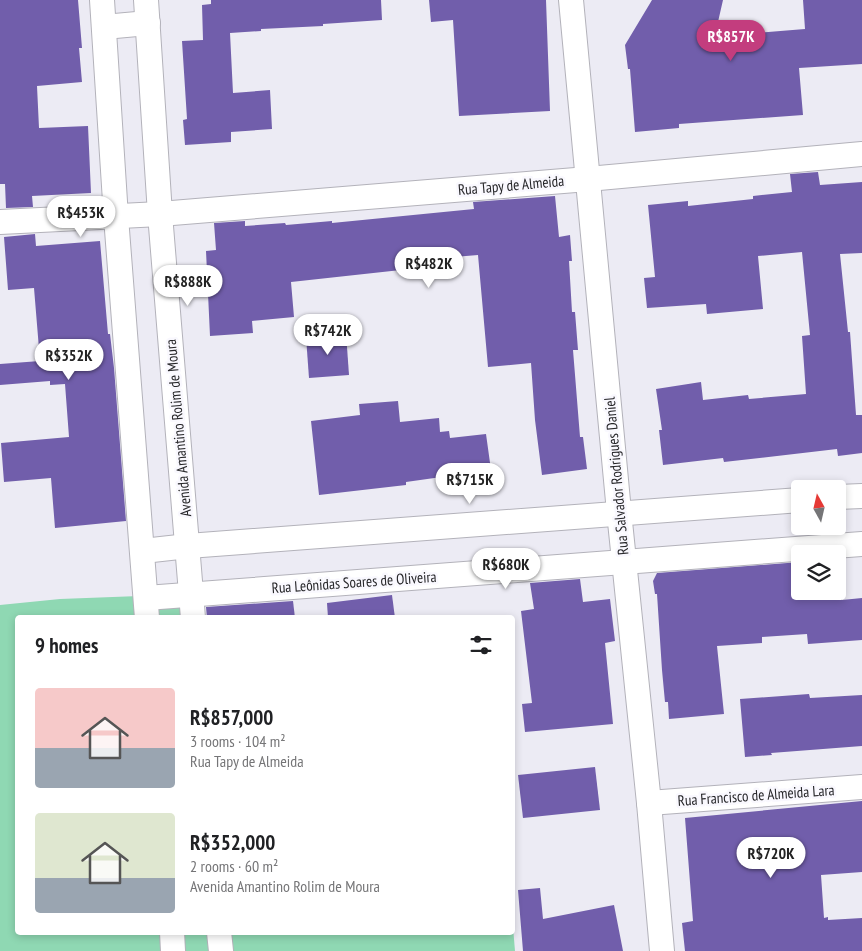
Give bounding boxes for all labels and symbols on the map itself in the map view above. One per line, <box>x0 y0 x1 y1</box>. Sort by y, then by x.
pin: R$857K <box>690 20 772 62</box>
street label: Rua Tapy de Almeida <box>457 171 565 199</box>
pin: R$453K <box>40 196 122 238</box>
pin: R$482K <box>388 246 470 289</box>
pin: R$888K <box>147 264 229 307</box>
pin: R$742K <box>287 314 369 356</box>
pin: R$352K <box>28 338 110 381</box>
street label: Avenida Amantino Rolim de Moura <box>161 338 195 518</box>
street label: Rua Salvador Rodrigues Daniel <box>600 396 632 556</box>
pin: R$715K <box>429 462 511 505</box>
north arrow <box>791 480 846 535</box>
pin: R$680K <box>465 548 547 590</box>
street label: Rua Leônidas Soares de Oliveira <box>271 567 437 597</box>
street label: Rua Francisco de Almeida Lara <box>677 780 835 810</box>
pin: R$720K <box>730 836 812 879</box>

